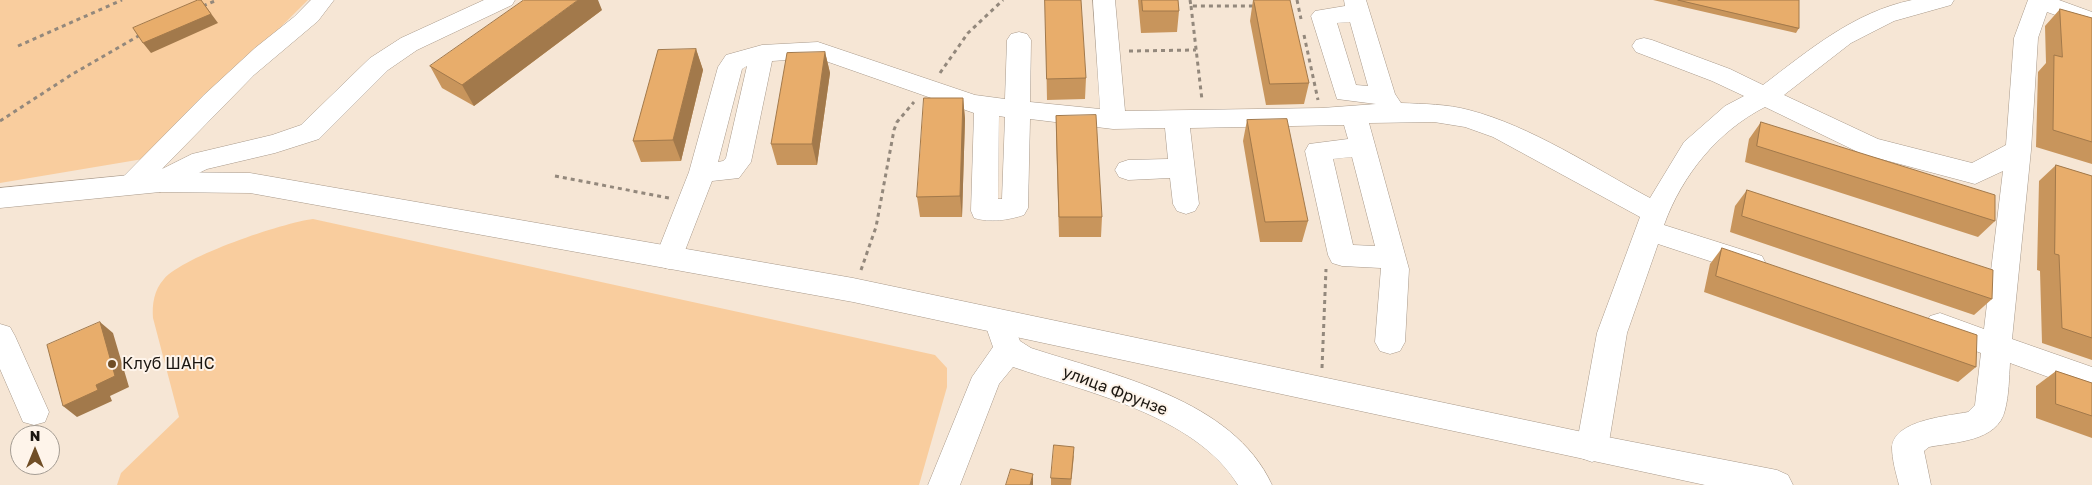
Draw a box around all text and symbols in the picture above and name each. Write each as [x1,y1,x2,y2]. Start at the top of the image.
place label: Клуб ШАНС [122,354,215,374]
marker: Клуб ШАНС [106,358,118,370]
street label: улица Фрунзе [1060,362,1170,420]
north arrow [10,425,60,475]
text: N [30,427,40,444]

